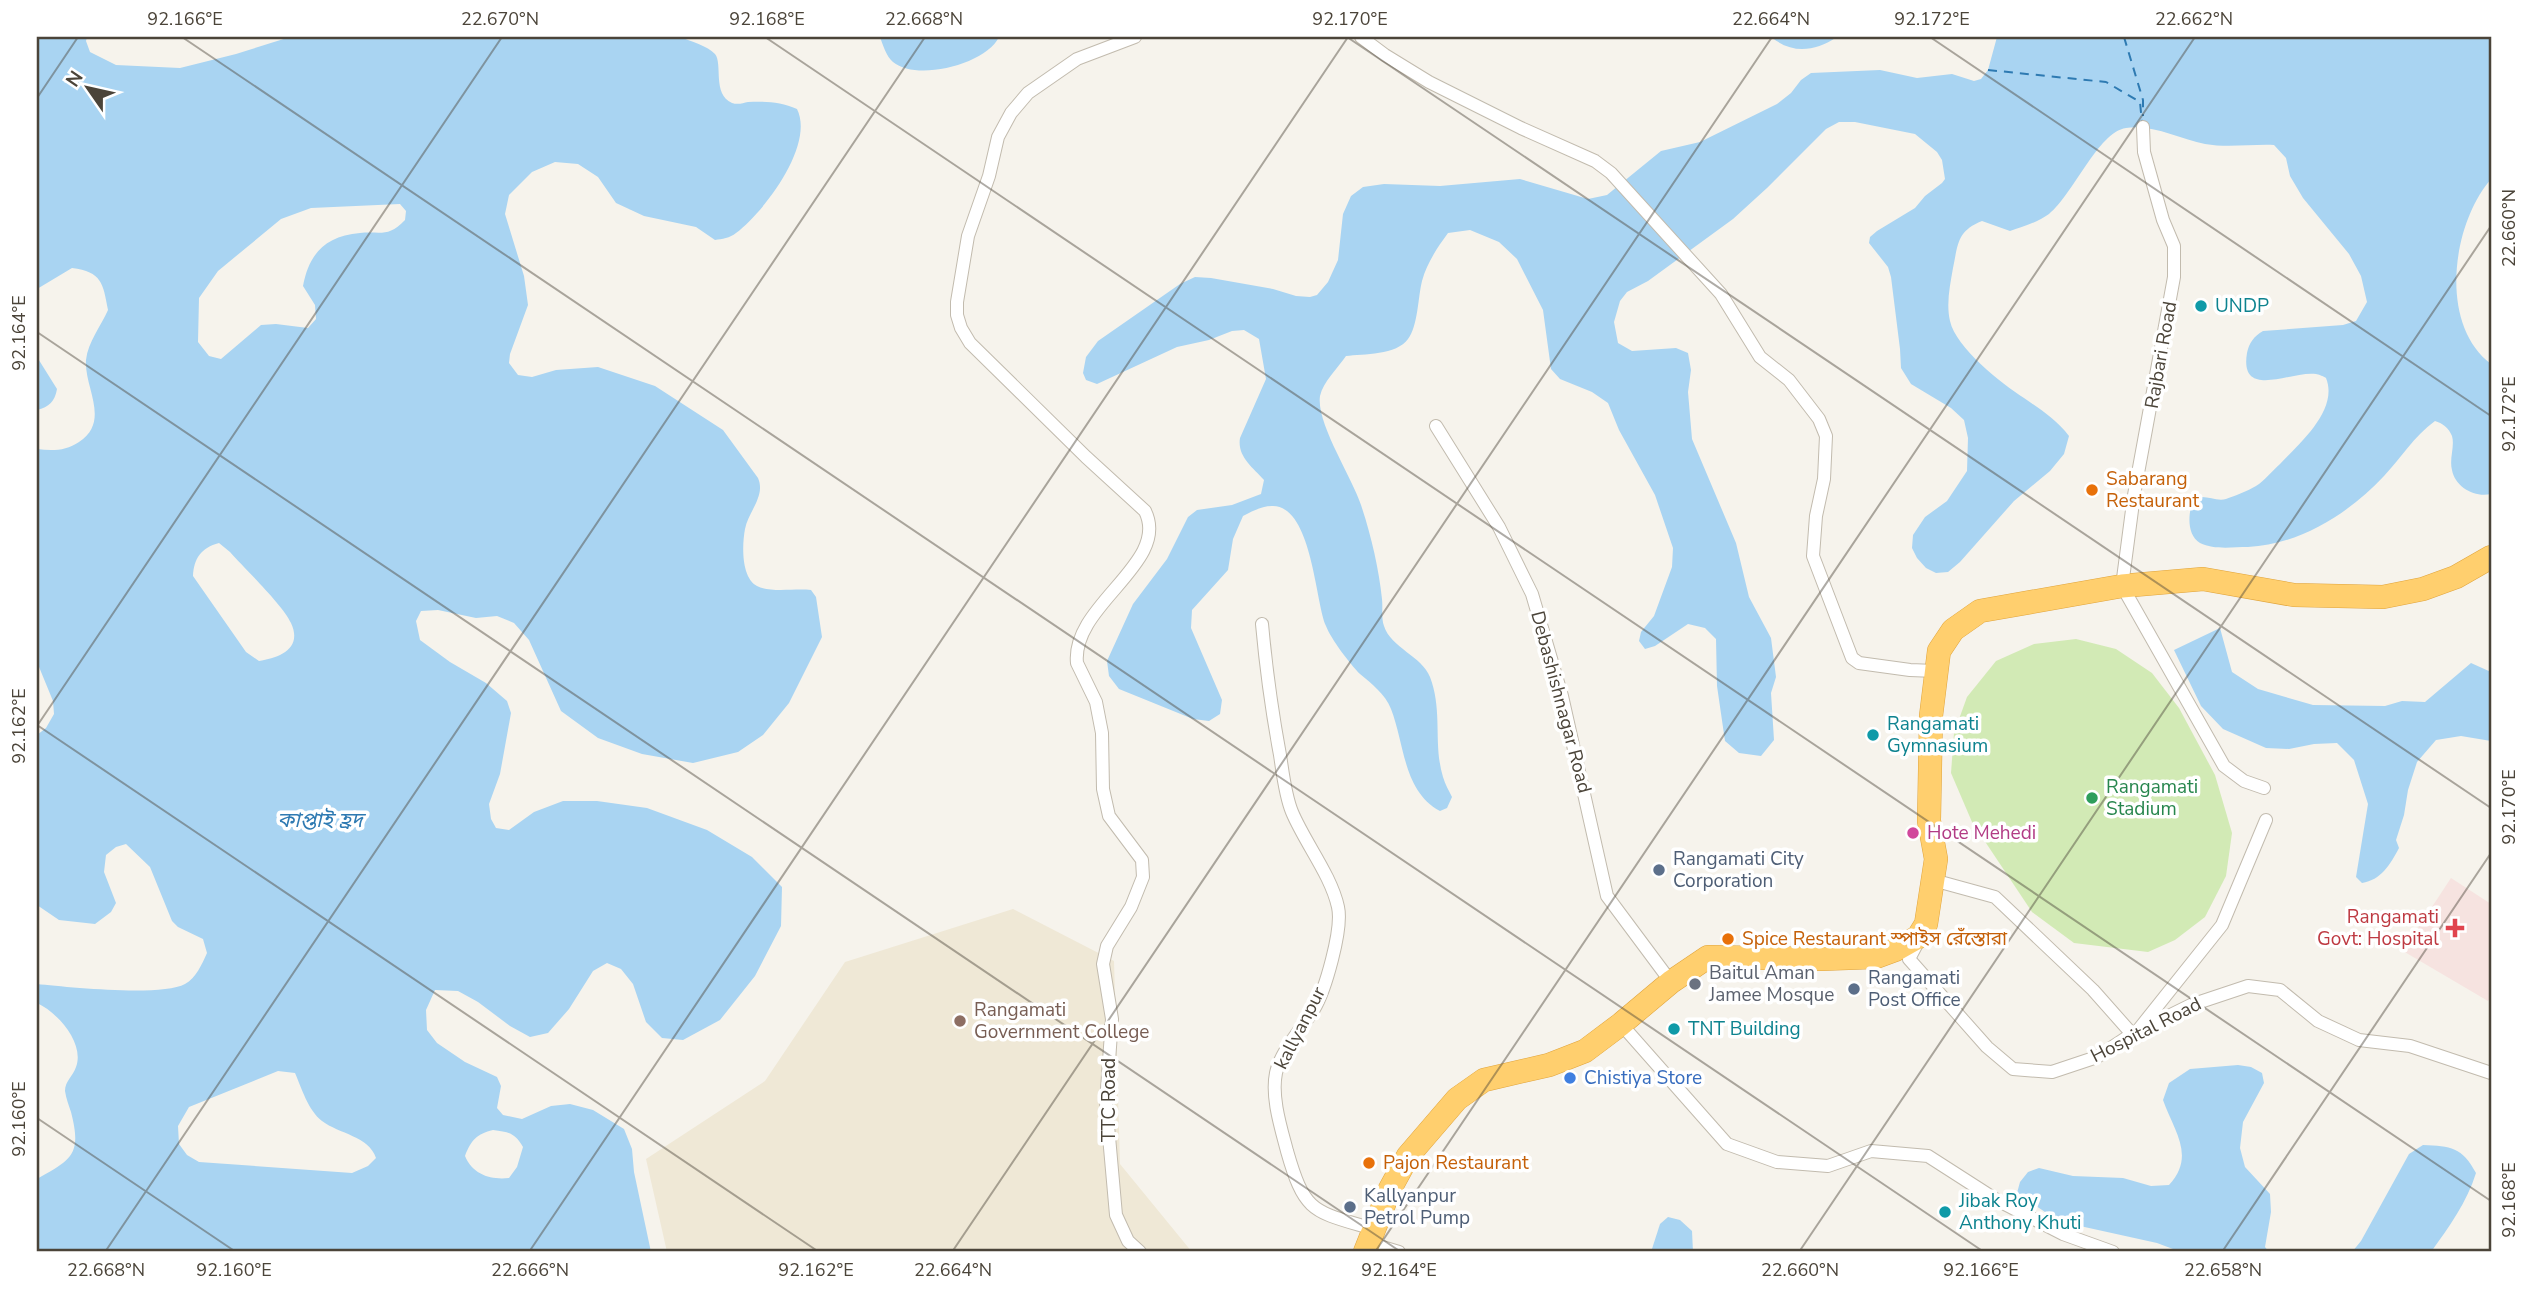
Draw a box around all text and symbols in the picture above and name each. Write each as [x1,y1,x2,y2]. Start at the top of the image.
text: 92.166°E [147,7,223,31]
text: 22.670°N [461,7,539,31]
text: 92.168°E [729,7,805,31]
text: 22.668°N [885,7,963,31]
text: 92.170°E [1312,7,1388,31]
text: 22.664°N [1732,7,1810,31]
text: 92.172°E [1894,7,1970,31]
text: 22.662°N [2155,7,2233,31]
north arrow [52,52,122,122]
text: N [60,66,89,92]
text: 22.660°N [2497,189,2521,267]
place label: UNDP [2215,293,2269,319]
text: 92.164°E [7,295,31,371]
marker: UNDP [2193,298,2209,314]
street label: Rajbari Road [2139,299,2183,411]
text: 92.172°E [2497,376,2521,452]
place label: Sabarang Restaurant [2106,466,2200,514]
marker: Sabarang Restaurant [2084,482,2100,498]
street label: Debashishnagar Road [1524,608,1598,796]
text: 92.162°E [7,688,31,764]
place label: Rangamati Gymnasium [1887,711,1988,759]
marker: Rangamati Gymnasium [1865,727,1881,743]
text: 92.170°E [2497,769,2521,845]
place label: Rangamati Stadium [2106,774,2198,822]
marker: Rangamati Stadium [2084,790,2100,806]
water label: কাপ্তাই হ্রদ [277,806,367,834]
place label: Hote Mehedi [1927,820,2036,846]
marker: Hote Mehedi [1905,825,1921,841]
place label: Rangamati City Corporation [1673,846,1804,894]
marker: Rangamati City Corporation [1651,862,1667,878]
place label: Rangamati Govt: Hospital [2317,904,2439,952]
marker: Rangamati Govt: Hospital [2445,918,2465,938]
place label: Spice Restaurant স্পাইস রেঁস্তোরা [1742,926,2008,952]
marker: Spice Restaurant স্পাইস রেঁস্তোরা [1720,931,1736,947]
place label: Baitul Aman Jamee Mosque [1708,960,1834,1008]
place label: Rangamati Post Office [1868,965,1961,1013]
marker: Baitul Aman Jamee Mosque [1687,976,1703,992]
marker: Rangamati Post Office [1846,981,1862,997]
street label: kallyanpur [1268,982,1332,1074]
street label: Hospital Road [2086,991,2206,1069]
place label: Rangamati Government College [974,997,1149,1045]
marker: Rangamati Government College [952,1013,968,1029]
place label: TNT Building [1688,1016,1801,1042]
marker: TNT Building [1666,1021,1682,1037]
street label: TTC Road [1096,1058,1122,1142]
place label: Chistiya Store [1584,1065,1702,1091]
marker: Chistiya Store [1562,1070,1578,1086]
text: 92.160°E [7,1081,31,1157]
place label: Pajon Restaurant [1383,1150,1529,1176]
marker: Pajon Restaurant [1361,1155,1377,1171]
text: 92.168°E [2497,1162,2521,1238]
place label: Kallyanpur Petrol Pump [1364,1183,1470,1231]
place label: Jibak Roy Anthony Khuti [1958,1188,2081,1236]
marker: Kallyanpur Petrol Pump [1342,1199,1358,1215]
marker: Jibak Roy Anthony Khuti [1937,1204,1953,1220]
text: 22.668°N [67,1258,145,1282]
text: 92.160°E [196,1258,272,1282]
text: 22.666°N [491,1258,569,1282]
text: 92.162°E [778,1258,854,1282]
text: 22.664°N [914,1258,992,1282]
text: 92.164°E [1361,1258,1437,1282]
text: 22.660°N [1761,1258,1839,1282]
text: 92.166°E [1943,1258,2019,1282]
text: 22.658°N [2184,1258,2262,1282]

